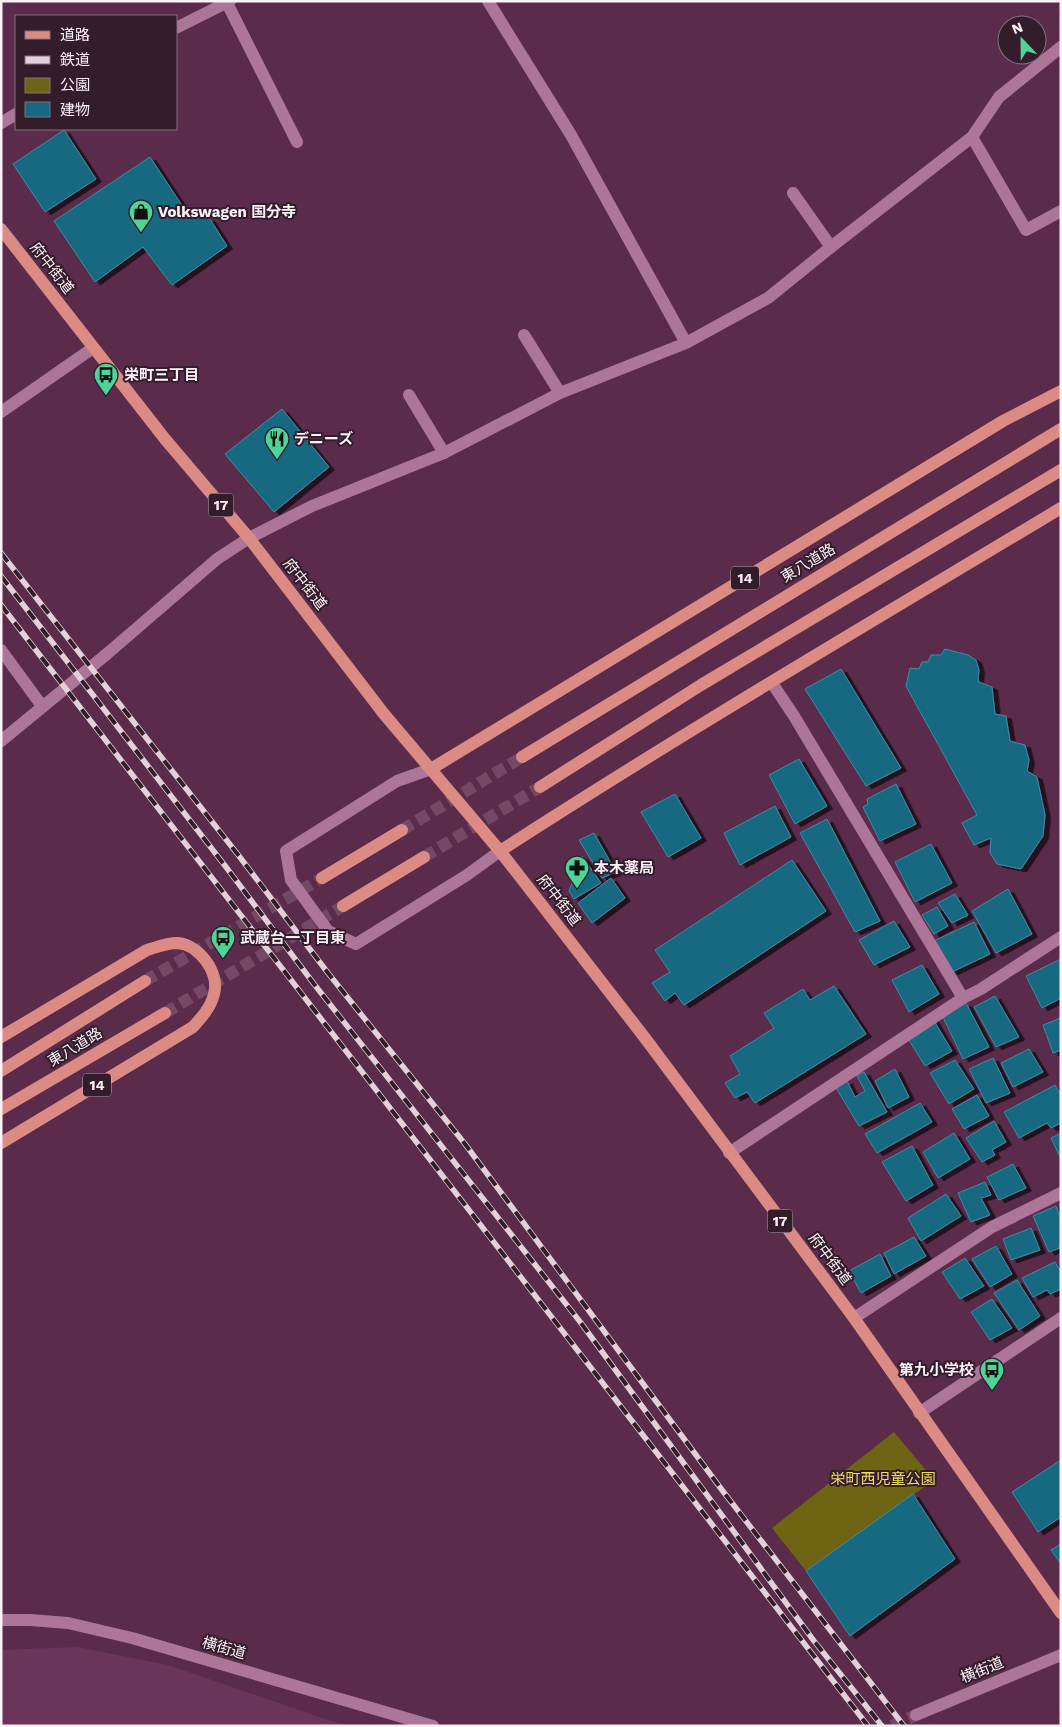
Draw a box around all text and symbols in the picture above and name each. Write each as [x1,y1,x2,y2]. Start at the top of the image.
legend [15,15,178,130]
north arrow [997,15,1047,65]
text: N [1009,19,1025,37]
text: 道路 [60,26,90,44]
text: 鉄道 [60,51,90,69]
text: 公園 [60,76,90,94]
text: 建物 [60,101,90,119]
shop icon: Volkswagen 国分寺 [128,199,154,233]
place label: Volkswagen 国分寺 [158,203,296,221]
street label: 府中街道 [26,239,78,297]
bus stop icon: 栄町三丁目 [93,362,119,396]
place label: 栄町三丁目 [124,366,199,384]
restaurant icon: デニーズ [264,426,290,460]
place label: デニーズ [294,430,353,448]
road number: 17 [208,494,234,516]
street label: 東八道路 [778,540,838,586]
street label: 府中街道 [279,555,331,613]
road number: 14 [731,566,759,590]
pharmacy icon: 本木薬局 [564,855,590,889]
place label: 本木薬局 [594,859,654,877]
street label: 府中街道 [533,871,585,929]
bus stop icon: 武蔵台一丁目東 [210,925,236,959]
place label: 武蔵台一丁目東 [240,929,345,947]
street label: 東八道路 [45,1024,105,1070]
road number: 14 [83,1074,111,1096]
road number: 17 [768,1210,792,1232]
street label: 府中街道 [805,1230,855,1288]
bus stop icon: 第九小学校 [979,1357,1005,1391]
place label: 第九小学校 [899,1361,974,1379]
park label: 栄町西児童公園 [830,1470,936,1488]
street label: 横街道 [200,1633,248,1663]
street label: 横街道 [958,1653,1006,1687]

